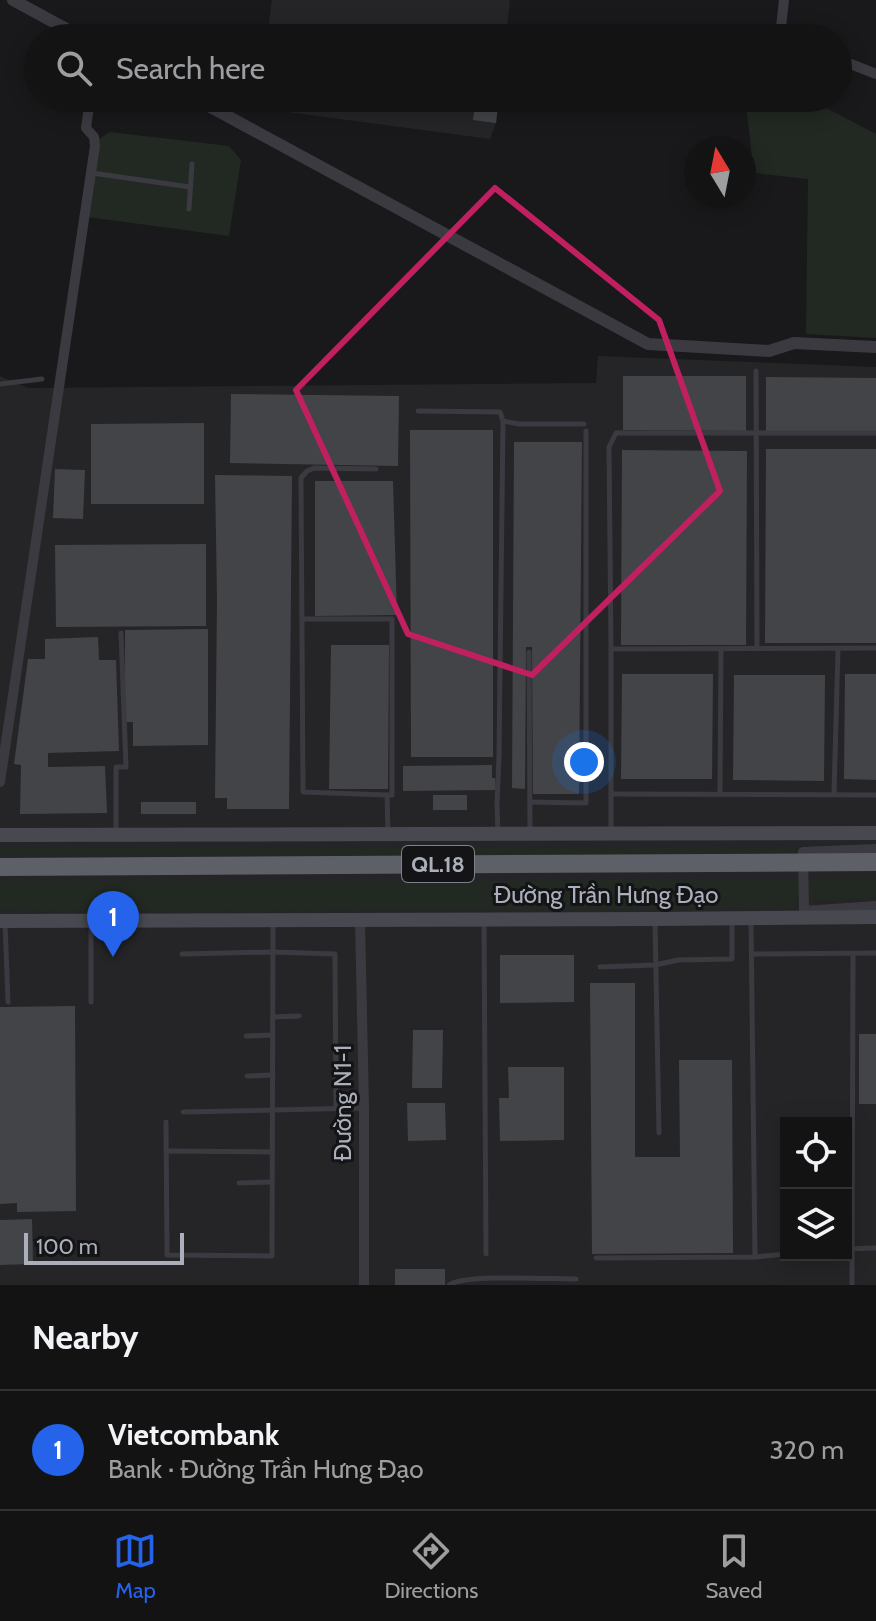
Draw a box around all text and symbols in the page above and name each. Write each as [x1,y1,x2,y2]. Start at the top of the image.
search box [24,24,852,112]
icon: search [52,46,96,90]
text: Search here [116,50,265,87]
north arrow [684,136,756,208]
your location [564,742,604,782]
road number: QL.18 [402,846,474,882]
street label: Đường Trần Hưng Đạo [494,880,718,909]
pin: 1 [87,891,139,957]
street label: Đường N1-1 [328,1045,357,1161]
map controls [780,1117,852,1261]
button: locate [780,1117,852,1189]
button: layers [780,1189,852,1261]
scale bar [24,1229,184,1265]
text: 100 m [36,1233,98,1260]
text: Nearby [32,1316,139,1358]
text: Vietcombank [108,1416,279,1453]
text: 1 [53,1434,63,1466]
text: 320 m [770,1434,844,1466]
text: Bank · Đường Trần Hưng Đạo [108,1453,424,1485]
tab: Map [113,1529,157,1604]
tab: Directions [384,1529,478,1604]
tab: Saved [705,1529,763,1604]

